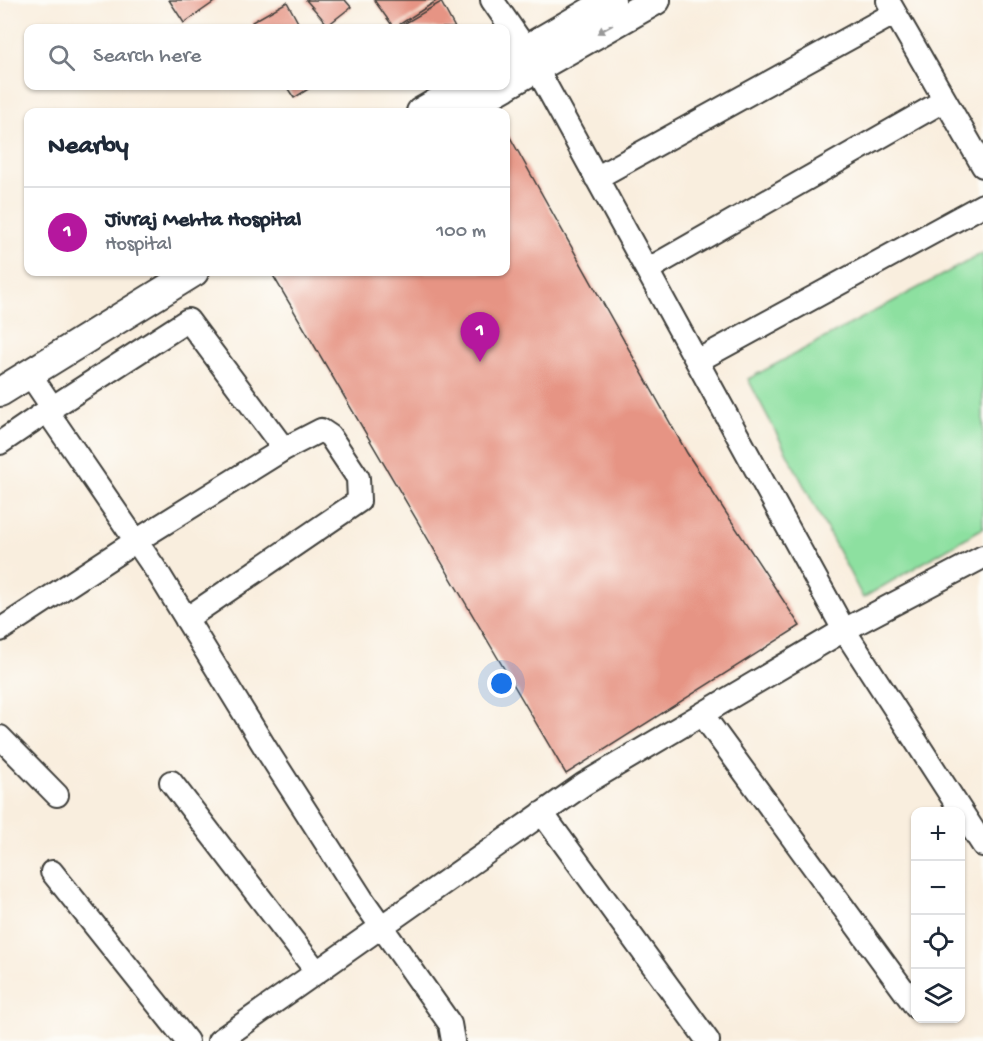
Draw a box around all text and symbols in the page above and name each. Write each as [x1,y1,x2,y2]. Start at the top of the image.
search box [24,24,510,90]
one-way arrow [596,24,613,34]
icon: search [45,41,78,74]
text: Search here [93,44,201,70]
text: Nearby [48,132,129,163]
text: Jivraj Mehta Hospital [105,208,301,234]
text: 1 [63,221,72,244]
text: 100 m [436,221,486,244]
text: Hospital [105,234,172,257]
pin: 1 [460,312,500,362]
your location [487,669,516,698]
map controls [911,807,965,1023]
button: + [911,807,965,861]
button: − [911,861,965,915]
button: locate [911,915,965,969]
button: layers [911,969,965,1023]

